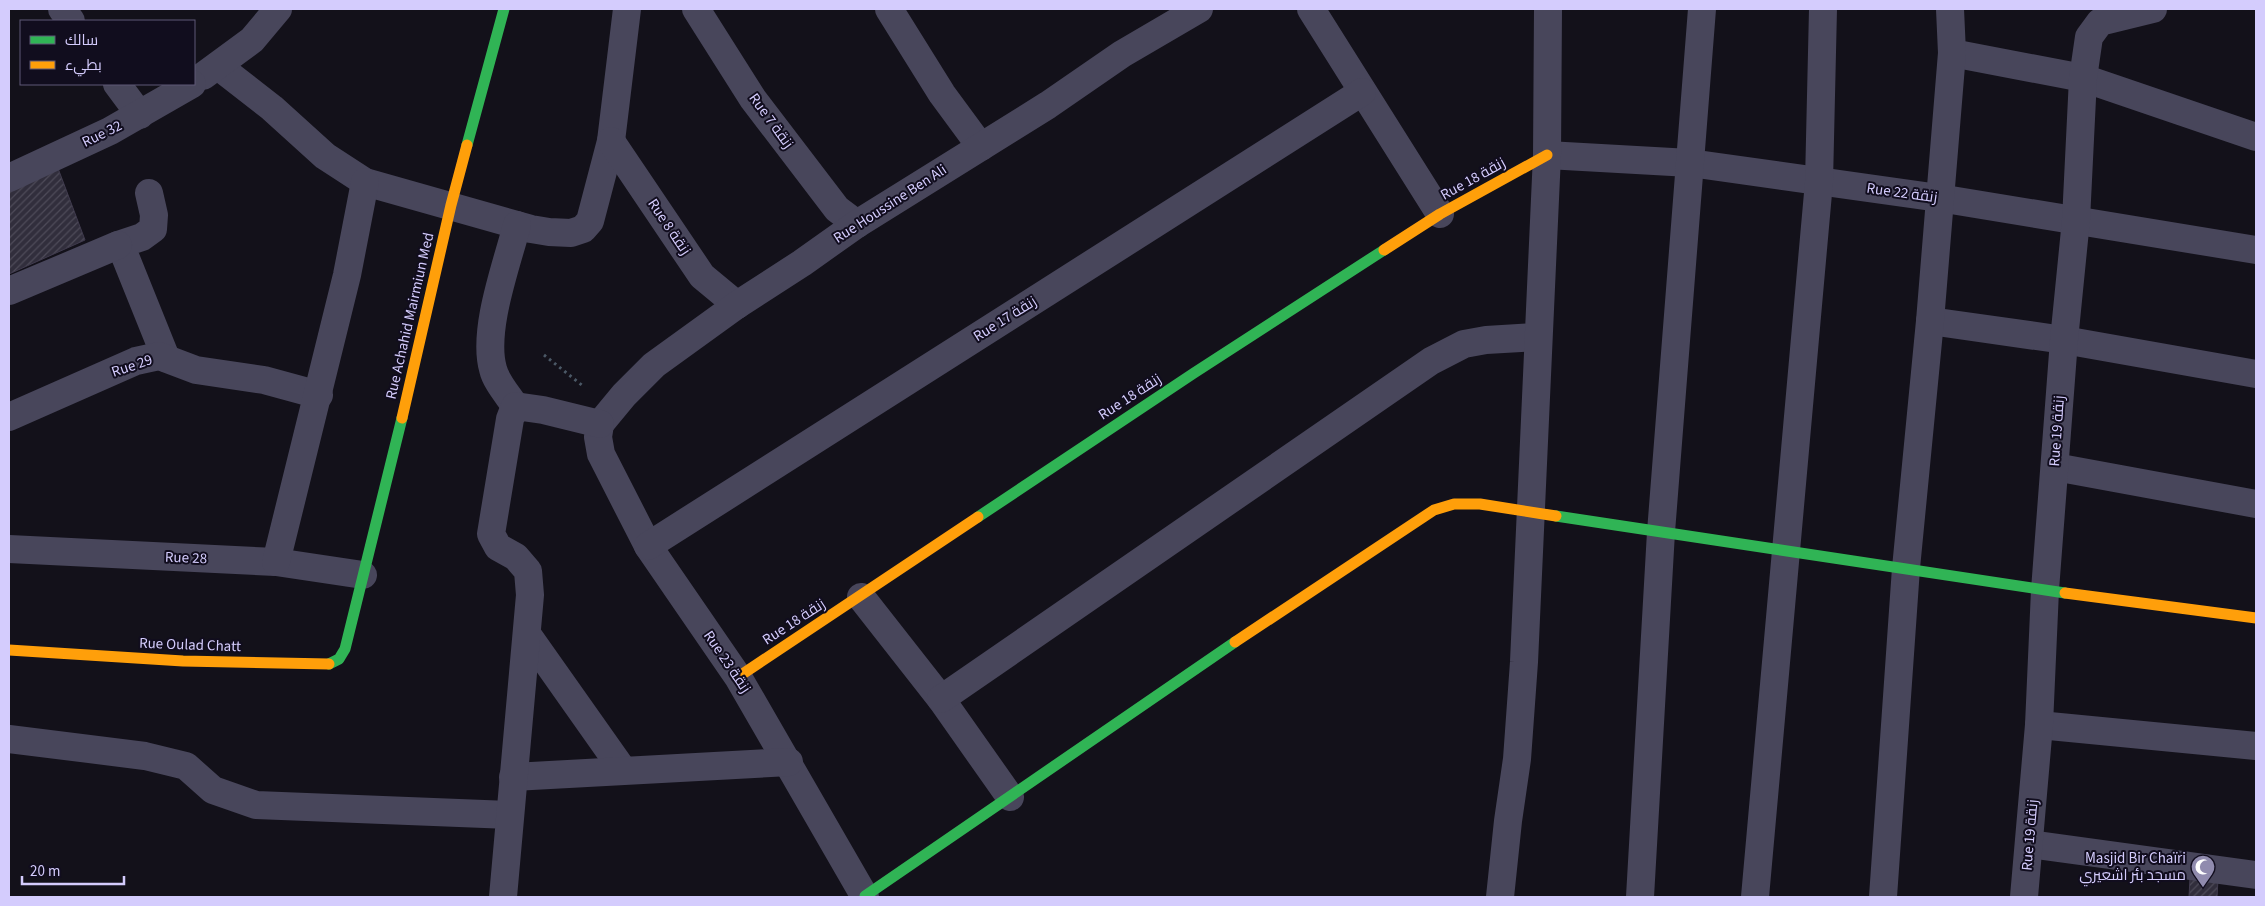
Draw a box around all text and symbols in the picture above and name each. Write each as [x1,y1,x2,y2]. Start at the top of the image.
legend [20,20,195,85]
text: سالك [65,30,98,51]
text: بطيء [65,55,102,77]
street label: Rue 7 زنقة [744,89,798,153]
street label: Rue 32 [79,115,125,153]
street label: Rue 18 زنقة [1437,153,1509,205]
street label: Rue Houssine Ben Ali [829,159,951,249]
street label: Rue 22 زنقة [1865,178,1939,208]
street label: Rue 8 زنقة [642,195,696,259]
street label: Rue Achahid Mairmiun Med [381,231,439,401]
street label: Rue 17 زنقة [969,291,1041,347]
street label: Rue 29 [109,349,155,383]
street label: Rue 18 زنقة [1094,369,1166,425]
street label: Rue 19 زنقة [2044,395,2070,467]
street label: Rue 28 [165,547,207,569]
street label: Rue 18 زنقة [758,594,830,650]
street label: Rue 23 زنقة [698,627,756,697]
street label: Rue Oulad Chatt [139,633,241,657]
street label: Rue 19 زنقة [2016,799,2044,871]
place label: Masjid Bir Chaïri مسجد بئر اشعيري [2079,848,2186,887]
scale bar [22,854,125,886]
mosque icon: Masjid Bir Chaïri مسجد بئر اشعيري [2190,854,2216,888]
text: 20 m [30,861,60,882]

